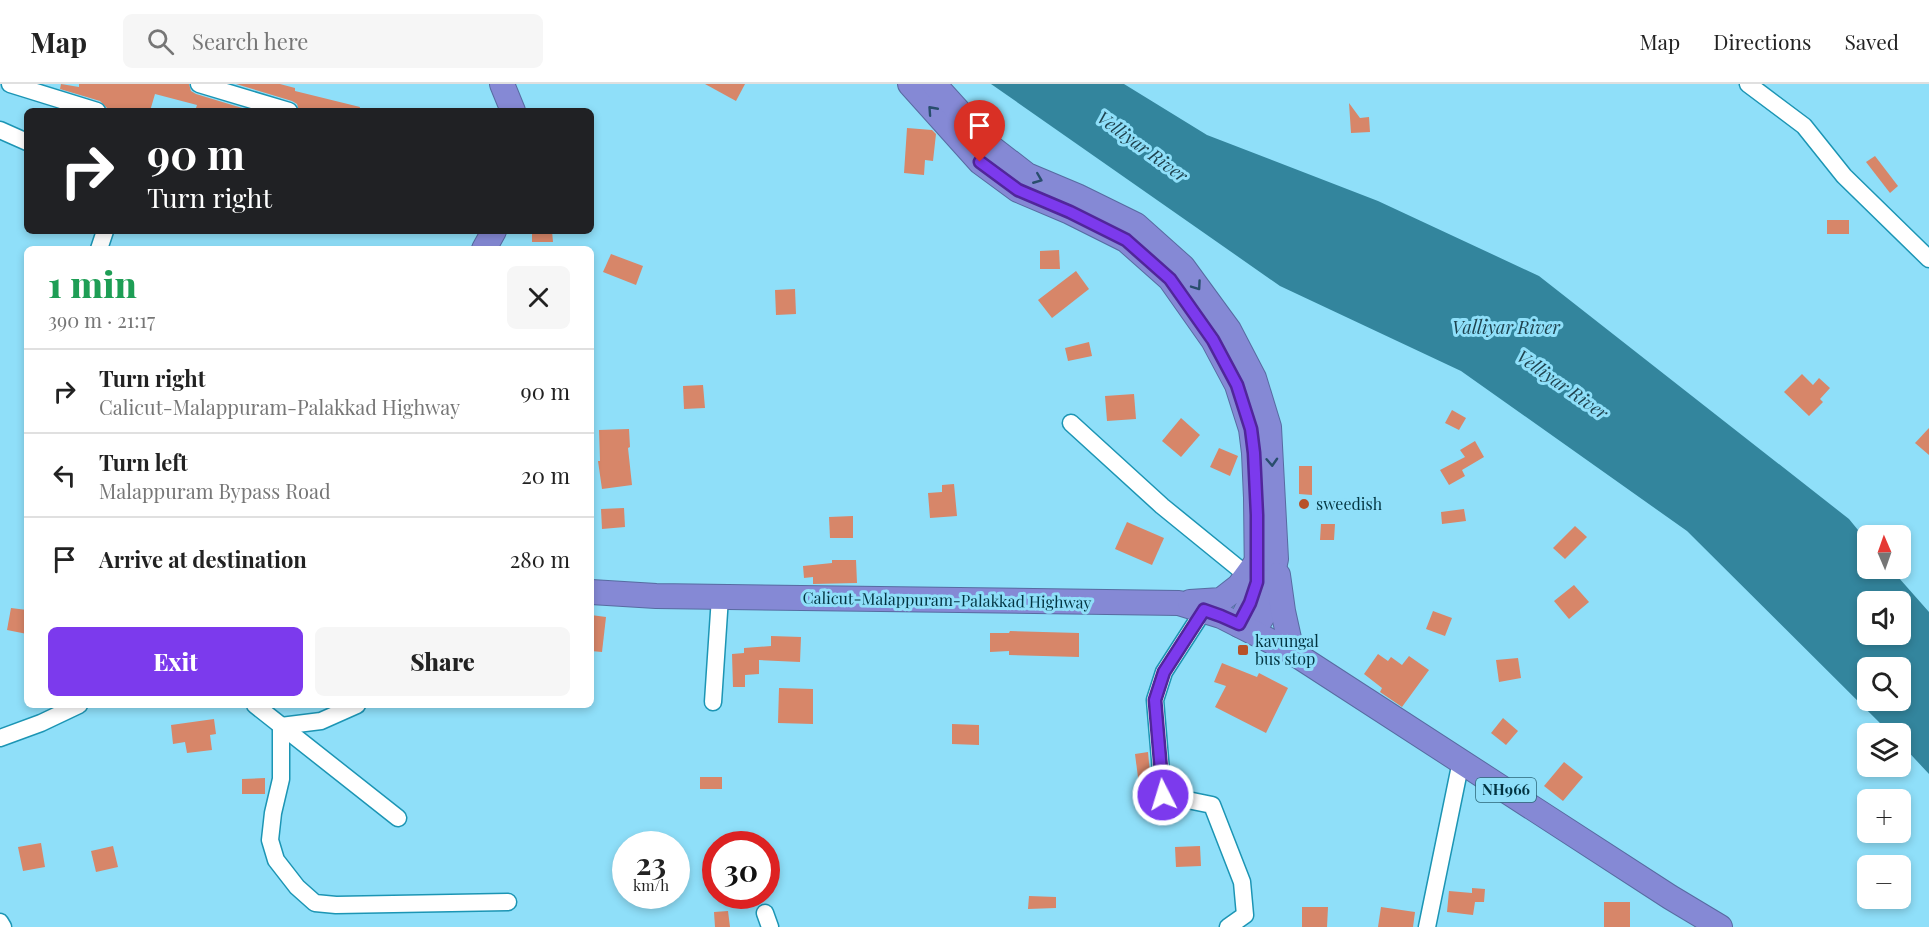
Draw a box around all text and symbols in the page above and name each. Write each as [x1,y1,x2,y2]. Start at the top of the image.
search box [123,14,543,68]
text: Map [30,23,87,60]
icon: search [144,25,177,58]
text: Search here [192,26,308,56]
text: Map [1639,27,1680,55]
text: Directions [1713,27,1811,55]
text: Saved [1844,27,1899,55]
pin [954,100,1005,162]
water label: Velliyar River [1093,105,1194,188]
one-way arrow [928,106,939,116]
icon: arrive [963,109,996,142]
text: 90 m [147,125,245,181]
icon: right [48,132,126,210]
one-way arrow [1032,172,1043,184]
text: Turn right [147,179,272,215]
text: 1 min [48,259,137,307]
button: close [507,266,570,329]
one-way arrow [1190,279,1201,290]
text: 390 m · 21:17 [48,306,155,333]
water label: Valliyar River [1452,315,1561,339]
water label: Velliyar River [1512,344,1614,425]
text: Turn right [99,363,205,393]
icon: right [48,375,81,408]
text: 90 m [521,376,570,406]
text: Calicut-Malappuram-Palakkad Highway [99,393,460,420]
text: Turn left [99,447,188,477]
one-way arrow [1265,458,1278,467]
icon: left [48,459,81,492]
text: 20 m [521,460,570,490]
text: Malappuram Bypass Road [99,477,331,504]
place label: sweedish [1316,493,1383,514]
marker: sweedish [1297,497,1311,511]
north arrow [1857,525,1911,579]
map controls [1857,525,1911,909]
icon: arrive [48,543,81,576]
text: Arrive at destination [99,544,307,574]
text: 280 m [510,544,570,574]
street label: Calicut-Malappuram-Palakkad Highway [802,586,1092,613]
button: sound [1857,591,1911,645]
button: Exit [48,627,303,696]
button: Share [315,627,570,696]
place label: kavungal bus stop [1255,630,1319,669]
marker: kavungal bus stop [1236,643,1250,657]
button: search [1857,657,1911,711]
button: layers [1857,723,1911,777]
position arrow [1131,763,1195,827]
road number: NH966 [1476,778,1536,802]
button: + [1857,789,1911,843]
speed limit sign: 30 [702,831,780,909]
text: 23 [636,843,666,883]
button: − [1857,855,1911,909]
text: km/h [633,875,669,895]

